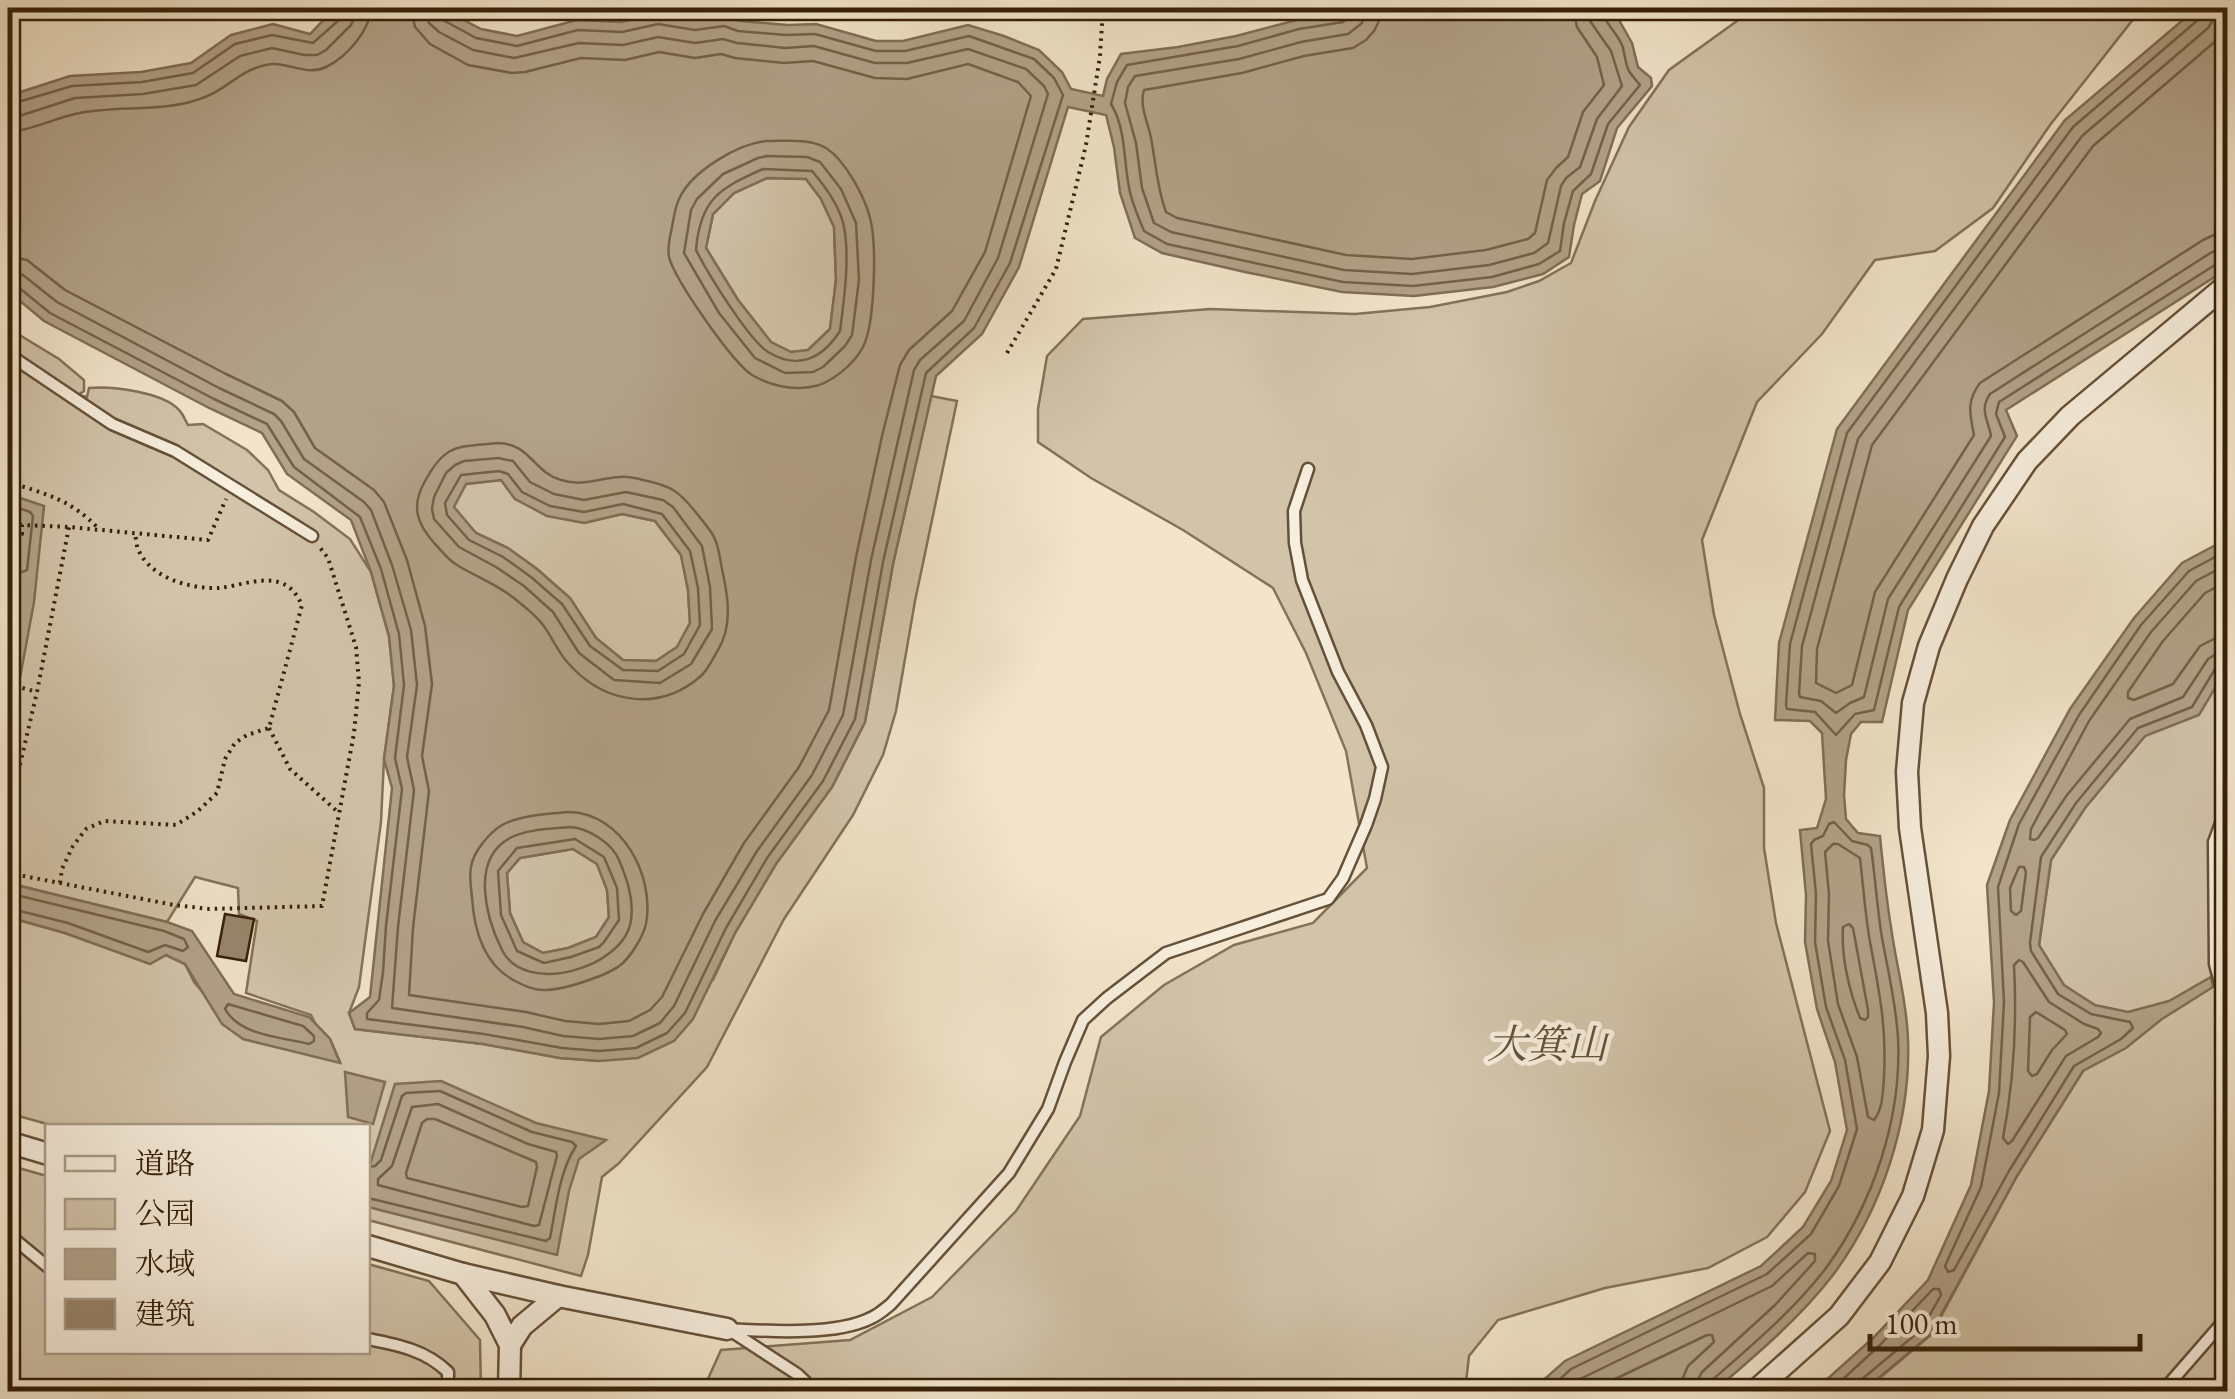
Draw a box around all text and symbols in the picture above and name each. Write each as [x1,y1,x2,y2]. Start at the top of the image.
park label: 大箕山 [1487,1018,1610,1070]
legend [45,1124,370,1354]
text: 道路 [135,1144,195,1183]
text: 公园 [135,1194,195,1233]
text: 水域 [135,1244,195,1283]
scale bar [1870,1289,2140,1351]
text: 建筑 [135,1294,195,1333]
text: 100 m [1885,1304,1958,1343]

